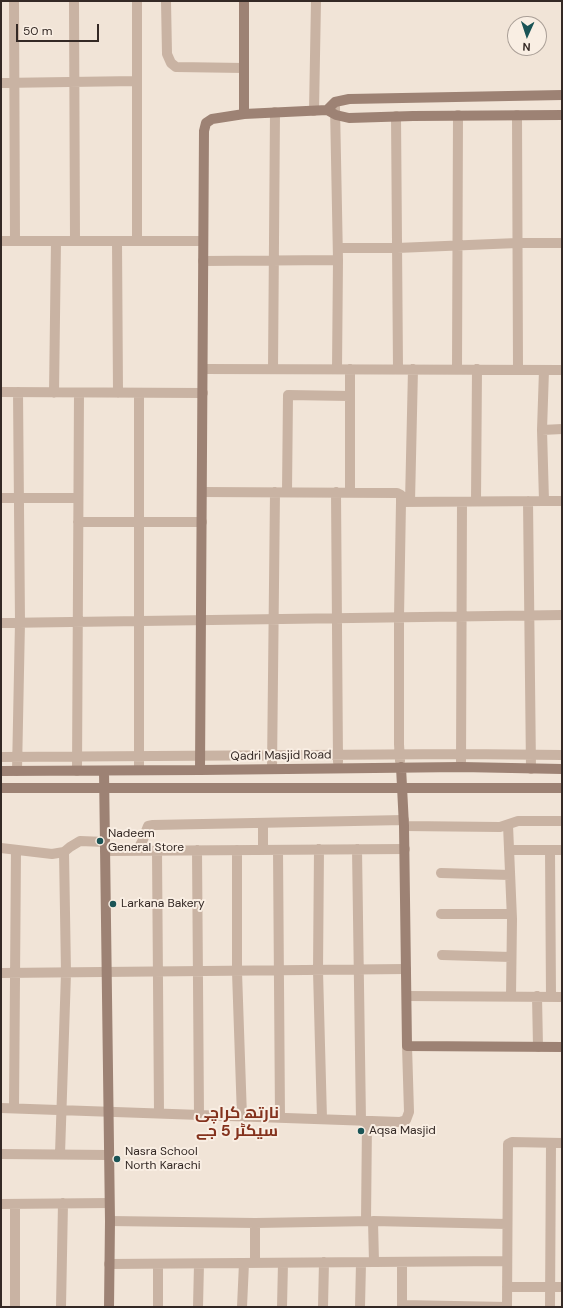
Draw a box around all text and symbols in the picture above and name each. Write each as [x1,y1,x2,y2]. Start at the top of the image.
scale bar [18,16,101,42]
north arrow [507,16,547,56]
text: 50 m [23,23,52,39]
text: N [522,40,531,54]
street label: Qadri Masjid Road [230,748,332,764]
place label: Nadeem General Store [108,827,184,855]
marker: Nadeem General Store [95,836,105,846]
place label: Larkana Bakery [121,897,205,911]
marker: Larkana Bakery [108,899,118,909]
district label: نارتھ کراچی سیکٹر 5 جے [195,1104,279,1142]
place label: Aqsa Masjid [369,1124,436,1138]
marker: Aqsa Masjid [356,1126,366,1136]
place label: Nasra School North Karachi [125,1145,201,1173]
marker: Nasra School North Karachi [112,1154,122,1164]

